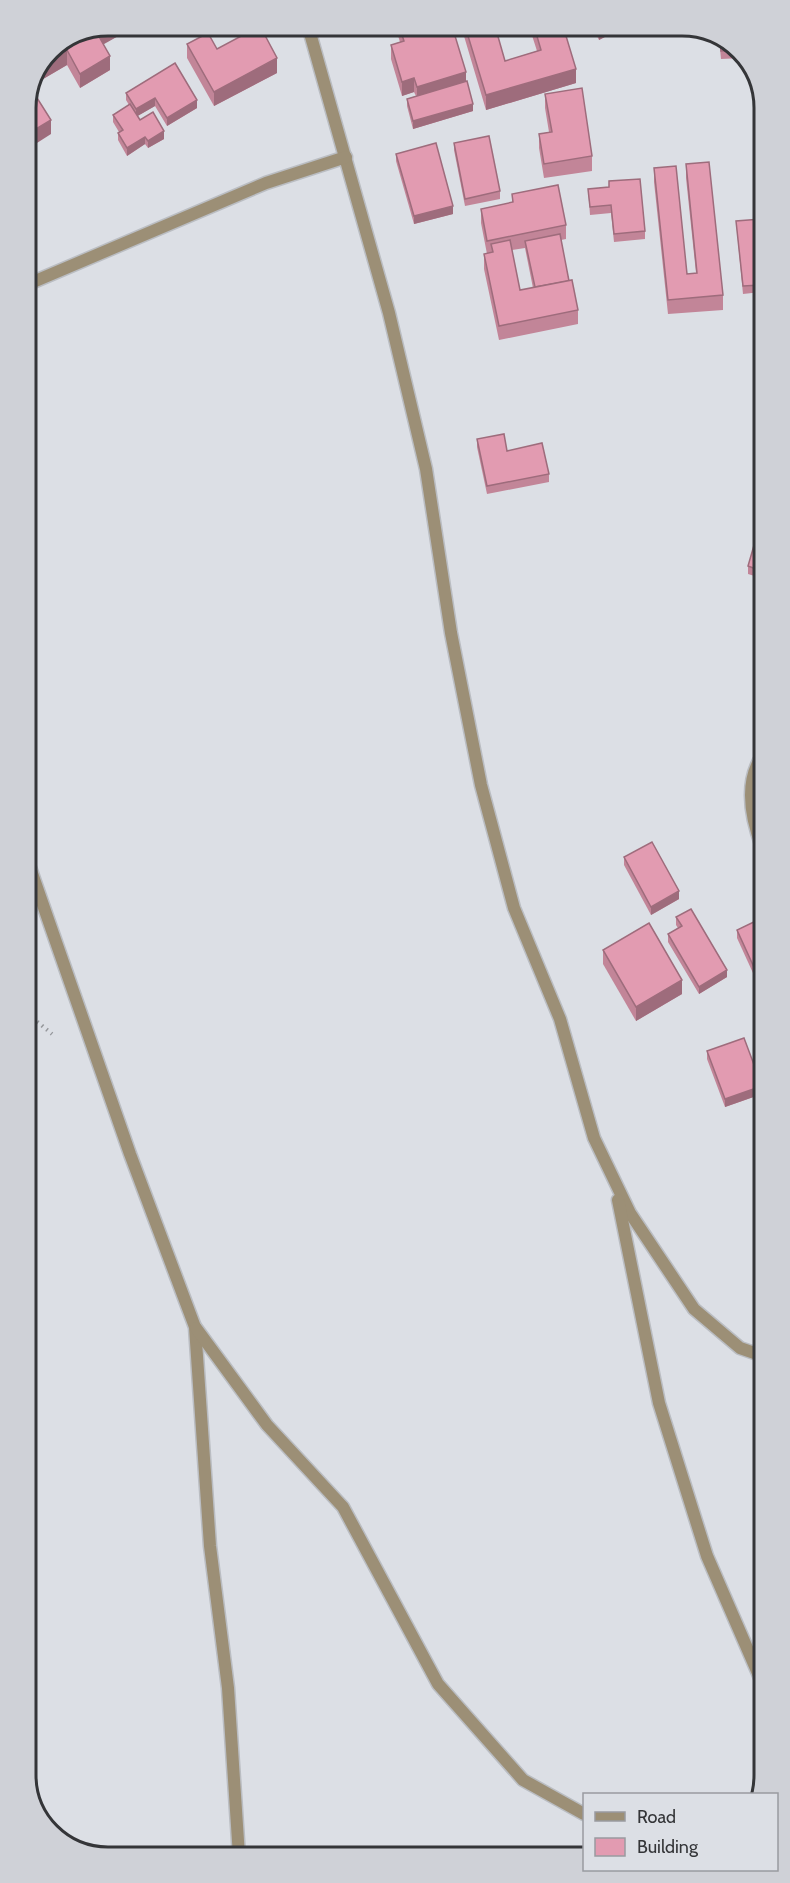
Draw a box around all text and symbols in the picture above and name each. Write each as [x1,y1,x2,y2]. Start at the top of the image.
legend [583,1793,778,1871]
text: Road [637,1806,676,1828]
text: Building [637,1836,699,1858]

